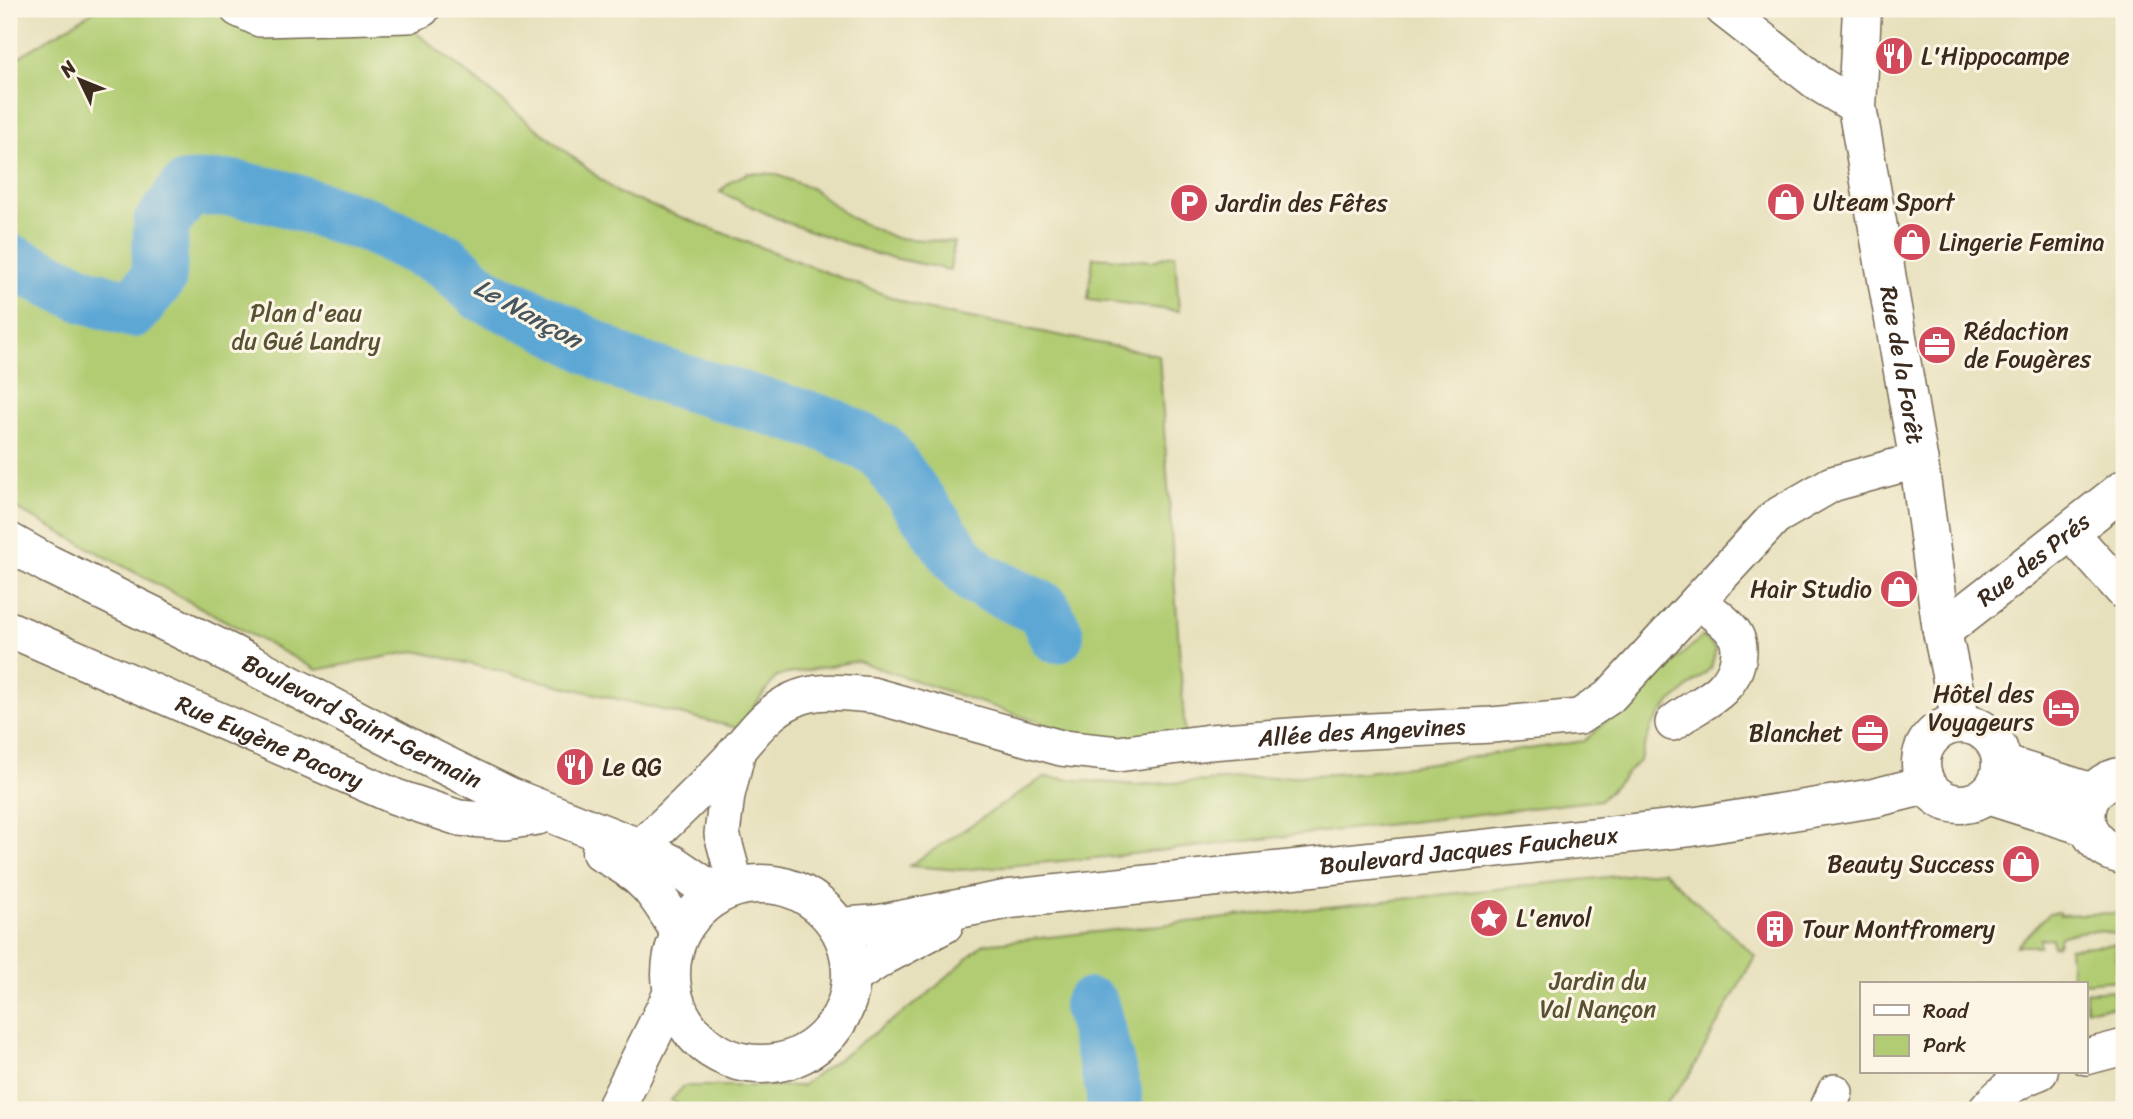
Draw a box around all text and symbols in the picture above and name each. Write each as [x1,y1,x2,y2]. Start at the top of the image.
restaurant icon: L'Hippocampe [1873,35,1915,77]
place label: L'Hippocampe [1921,35,2070,77]
north arrow [46,46,116,116]
text: N [51,52,85,86]
shop icon: Ulteam Sport [1765,181,1807,223]
place label: Ulteam Sport [1813,181,1956,223]
parking icon: Jardin des Fêtes [1168,182,1210,224]
place label: Jardin des Fêtes [1215,182,1389,224]
shop icon: Lingerie Femina [1891,221,1933,263]
place label: Lingerie Femina [1939,221,2105,263]
water label: Le Nançon [466,264,593,363]
street label: Rue de la Forêt [1868,283,1936,447]
park label: Plan d'eau du Gué Landry [231,292,381,362]
place label: Rédaction de Fougères [1964,310,2092,380]
office icon: Rédaction de Fougères [1916,324,1958,366]
street label: Rue des Prés [1967,501,2100,618]
place label: Hair Studio [1750,568,1872,610]
shop icon: Hair Studio [1878,568,1920,610]
street label: Boulevard Saint-Germain [234,642,489,801]
place label: Hôtel des Voyageurs [1928,673,2035,743]
street label: Rue Eugène Pacory [169,683,371,802]
hotel icon: Hôtel des Voyageurs [2040,687,2082,729]
street label: Allée des Angevines [1255,705,1467,759]
place label: Blanchet [1749,712,1843,754]
office icon: Blanchet [1849,712,1891,754]
restaurant icon: Le QG [554,746,596,788]
place label: Le QG [602,746,662,788]
street label: Boulevard Jacques Faucheux [1317,814,1621,887]
place label: Beauty Success [1827,843,1994,885]
shop icon: Beauty Success [2000,843,2042,885]
place icon: L'envol [1468,897,1510,939]
place label: L'envol [1516,897,1593,939]
building icon: Tour Montfromery [1754,908,1796,950]
place label: Tour Montfromery [1802,908,1996,950]
park label: Jardin du Val Nançon [1540,960,1656,1030]
legend [1860,982,2088,1074]
text: Road [1923,992,1970,1030]
text: Park [1923,1026,1966,1064]

